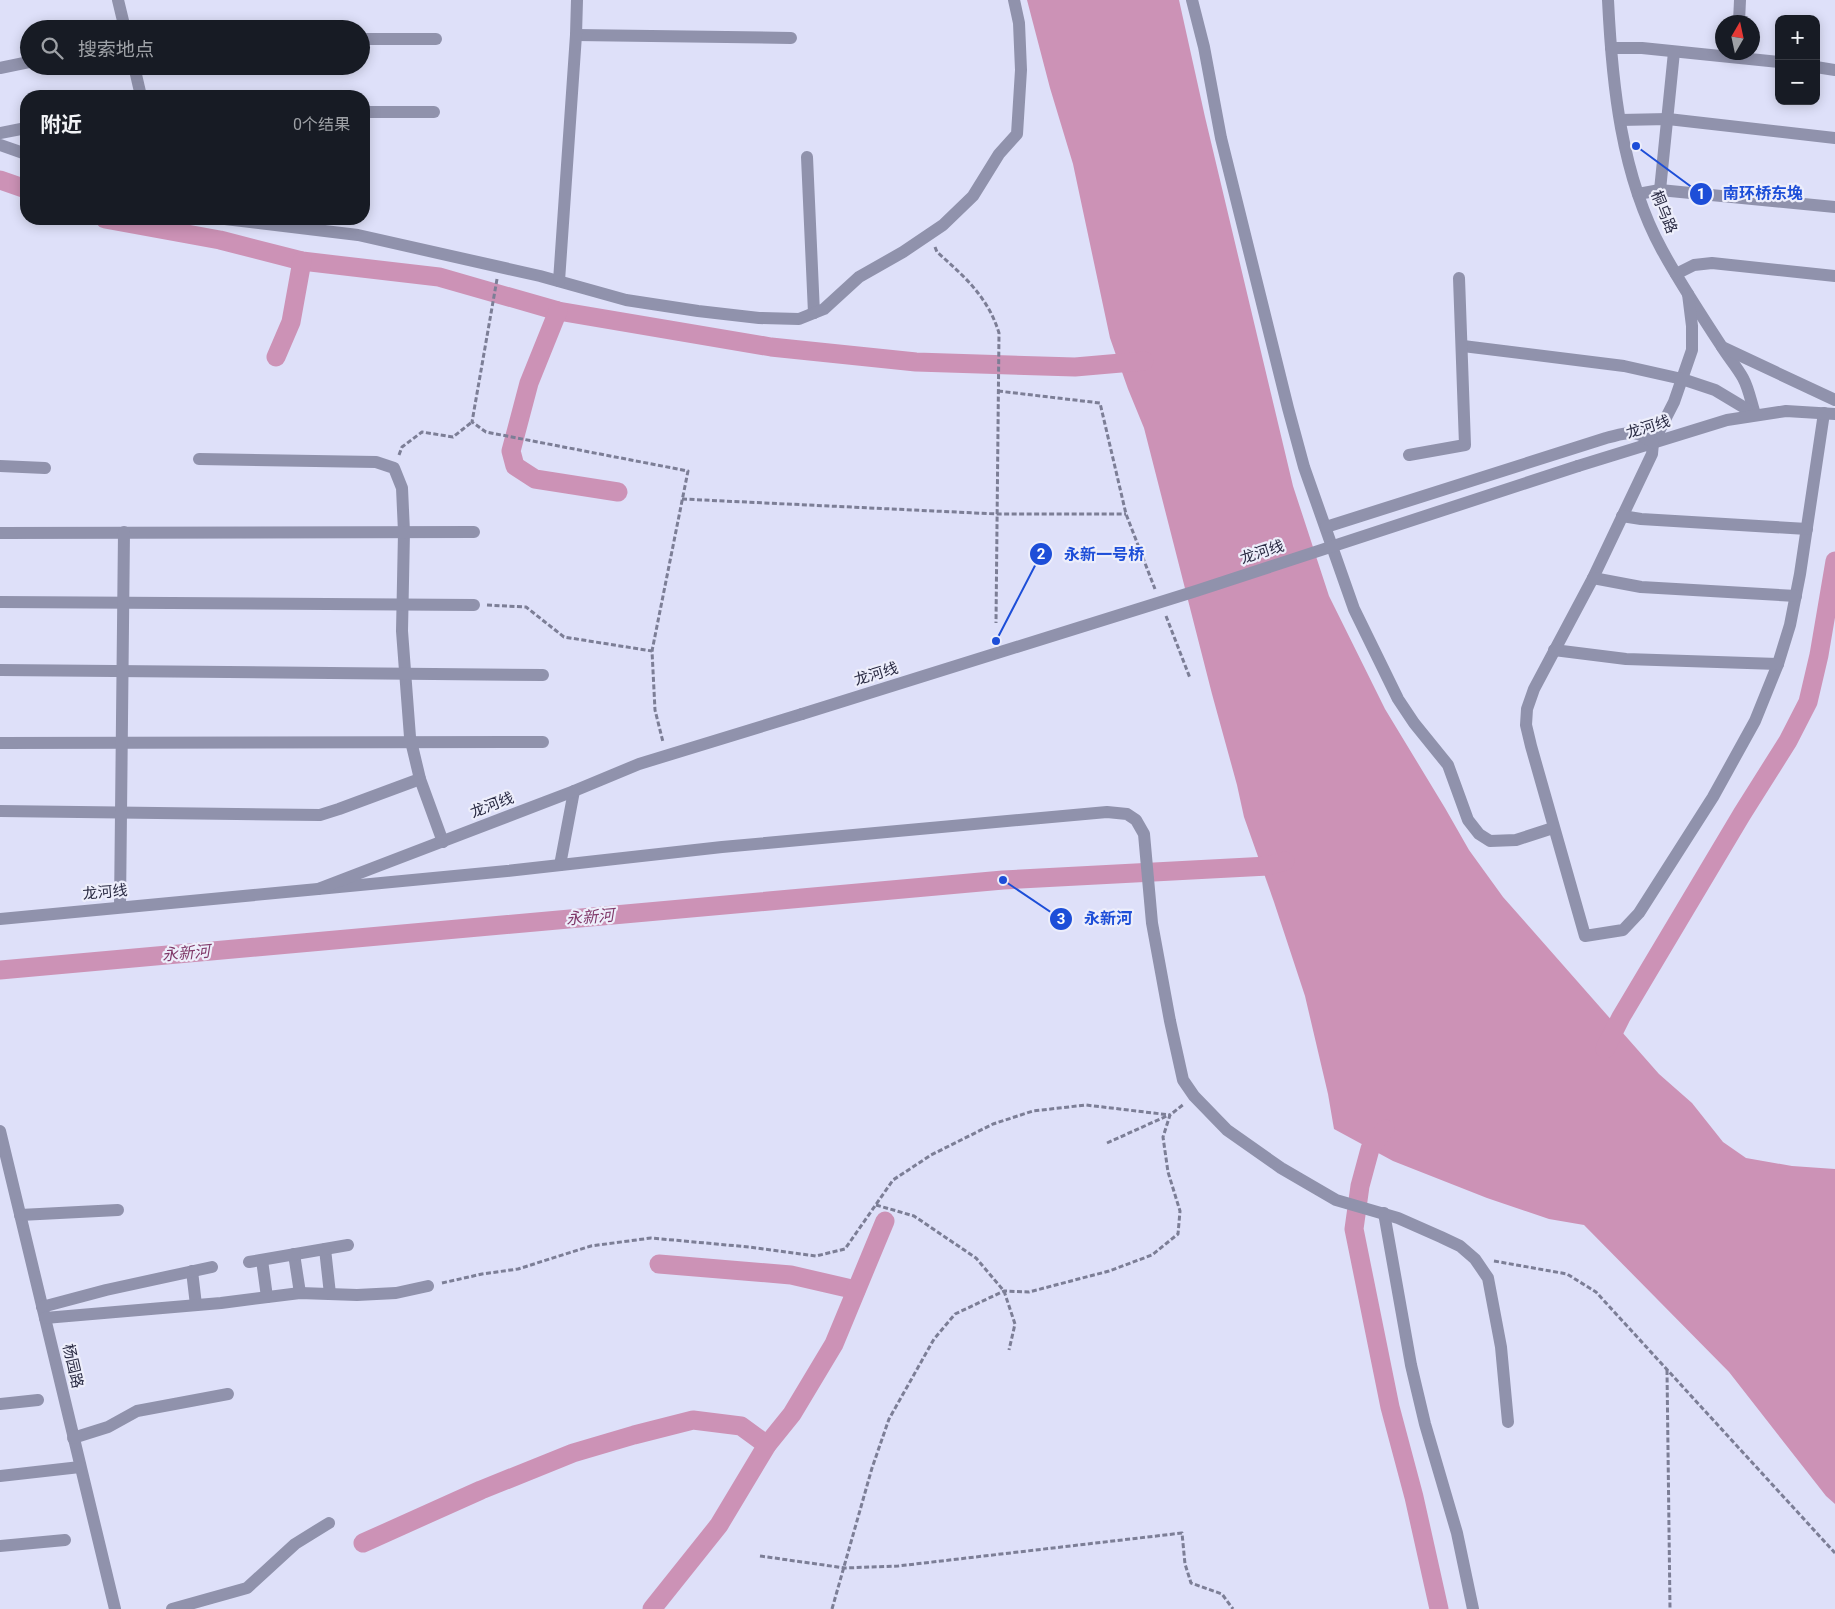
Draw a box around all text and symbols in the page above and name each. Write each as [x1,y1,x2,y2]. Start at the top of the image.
north arrow [1715,15,1760,60]
map controls [1775,15,1820,105]
button: + [1775,15,1820,60]
search box [20,20,370,75]
icon: search [38,34,66,62]
text: 搜索地点 [78,38,154,61]
button: − [1775,60,1820,105]
text: 附近 [40,113,82,137]
text: 0个结果 [293,115,350,134]
callout: 南环桥东堍 [1688,178,1813,209]
text: 南环桥东堍 [1723,184,1803,203]
text: 1 [1697,185,1705,203]
street label: 桐乌路 [1647,188,1681,236]
street label: 龙河线 [1624,412,1672,442]
street label: 龙河线 [1238,536,1286,568]
callout: 永新一号桥 [1029,539,1154,570]
text: 2 [1037,545,1046,563]
text: 永新一号桥 [1064,545,1145,564]
street label: 龙河线 [852,659,900,689]
street label: 龙河线 [468,789,516,821]
street label: 龙河线 [82,881,128,903]
callout: 永新河 [1049,903,1142,934]
water label: 永新河 [565,905,618,929]
text: 永新河 [1084,909,1132,928]
text: 3 [1057,910,1065,928]
water label: 永新河 [161,941,214,965]
street label: 杨园路 [59,1342,87,1390]

